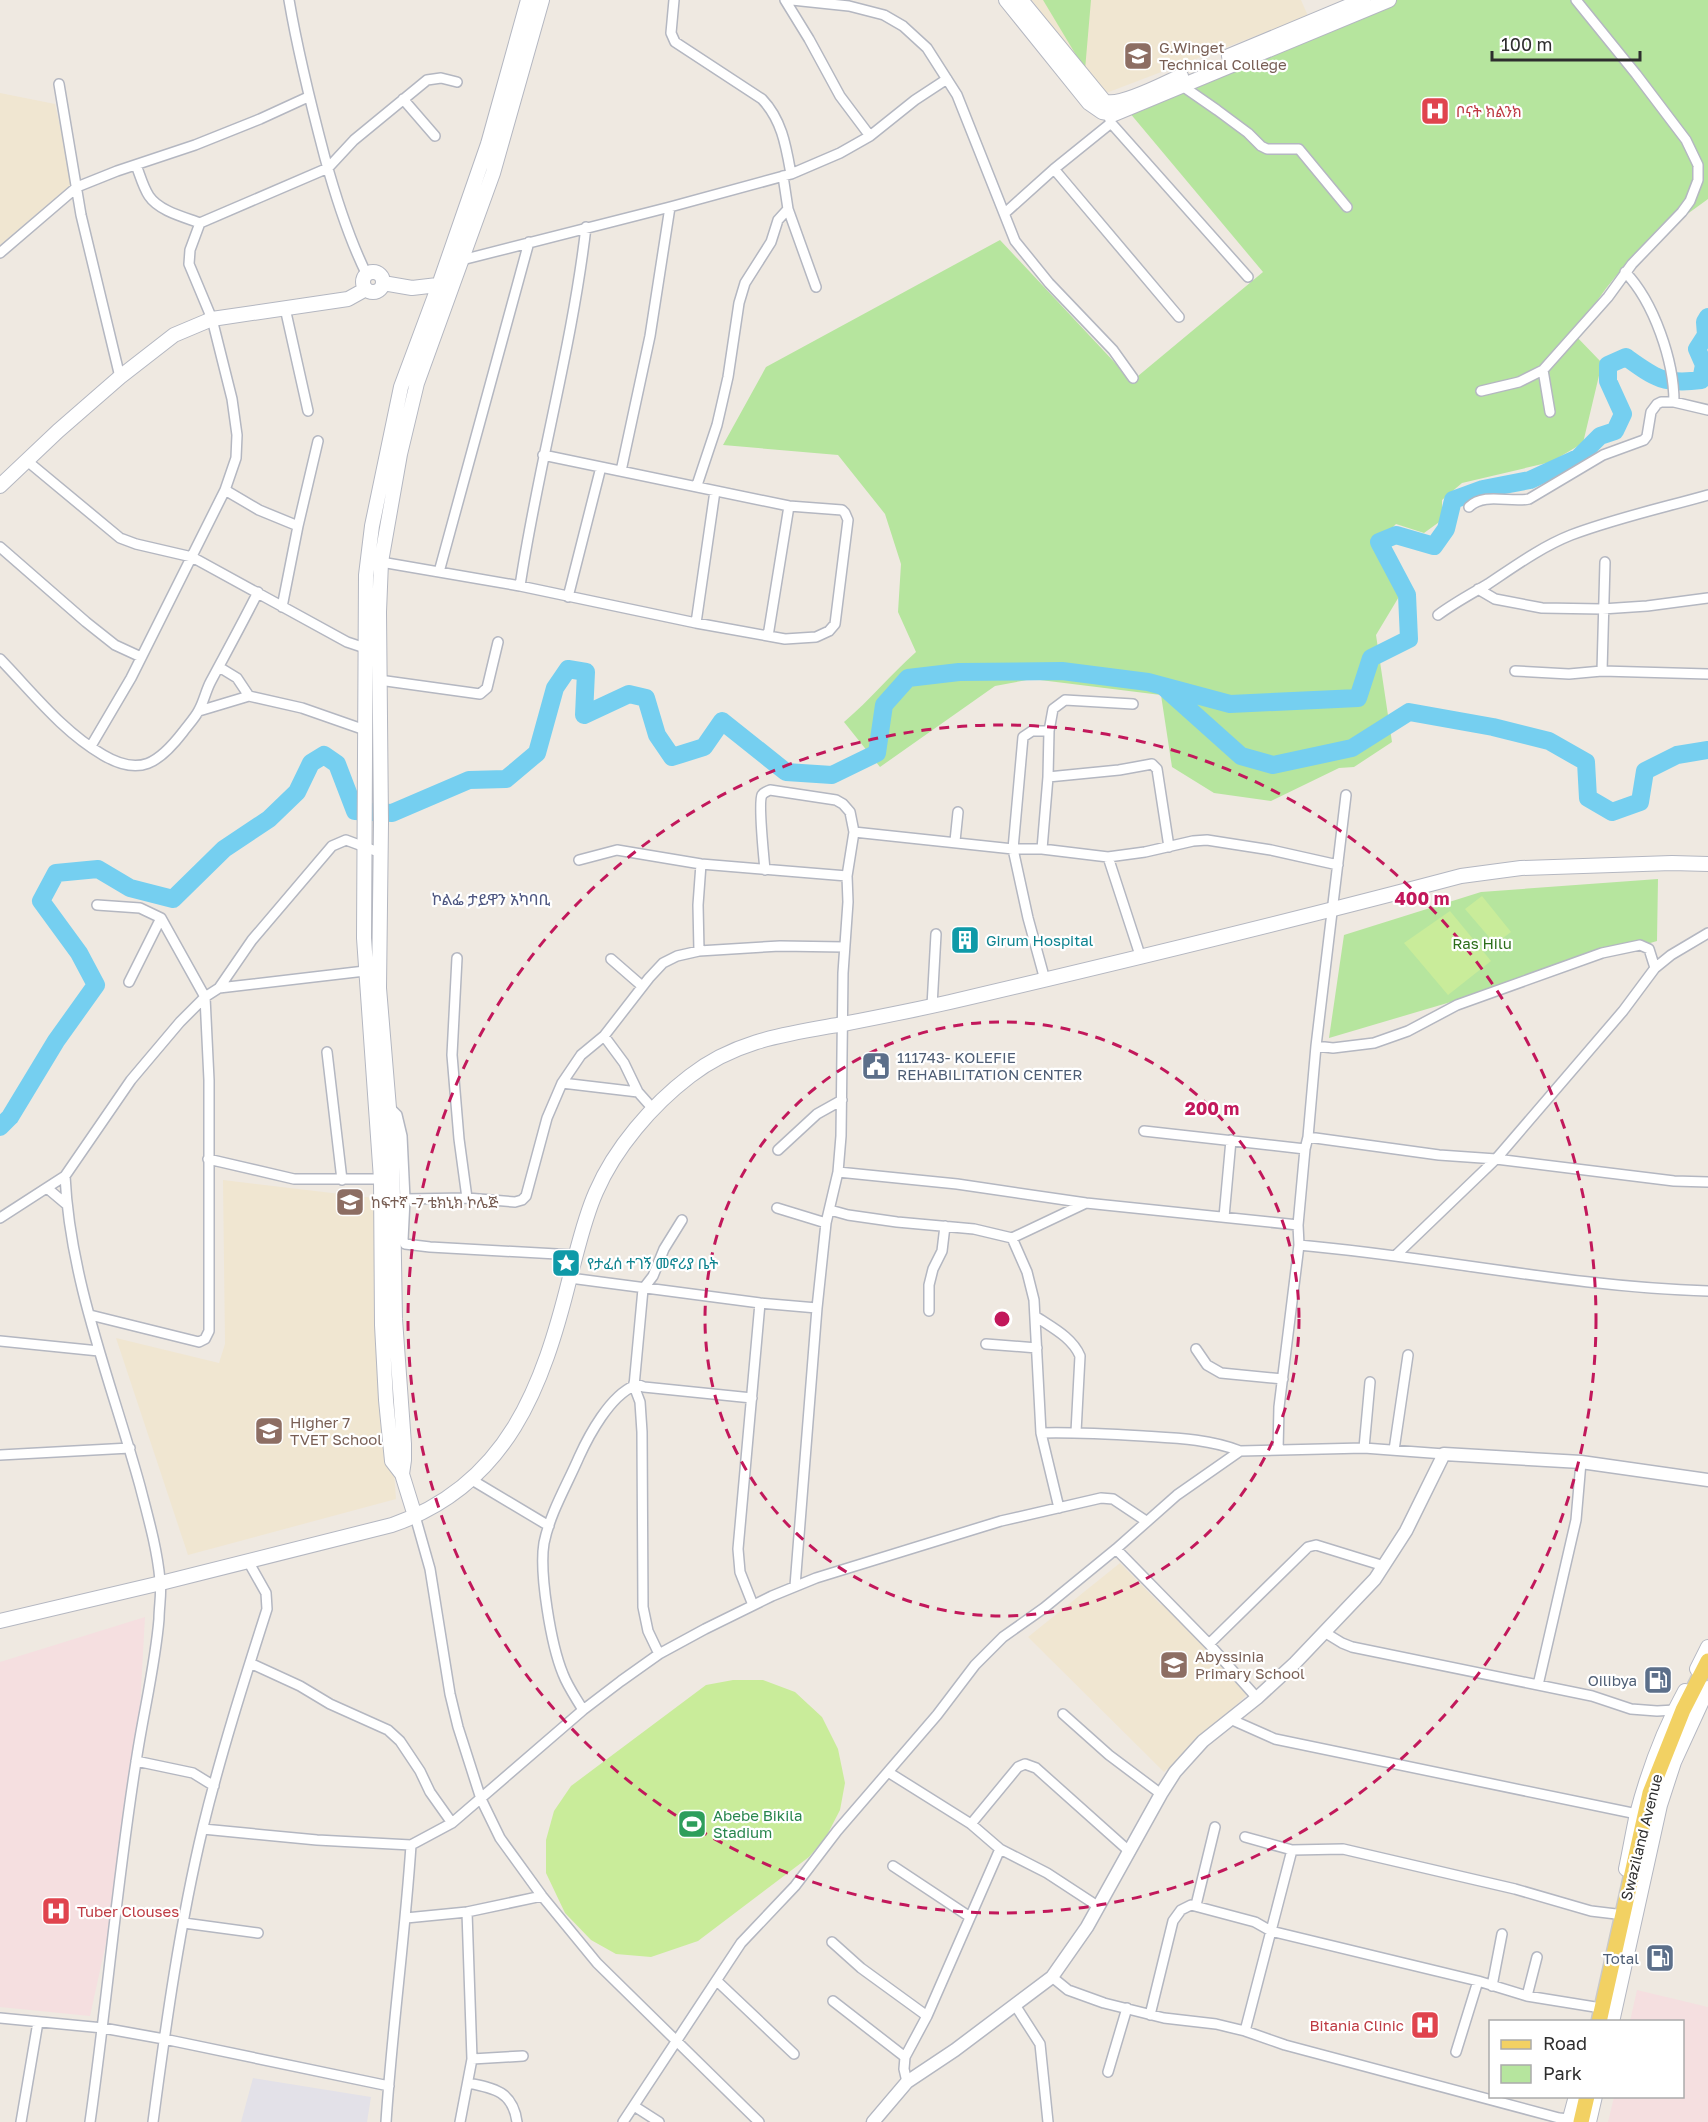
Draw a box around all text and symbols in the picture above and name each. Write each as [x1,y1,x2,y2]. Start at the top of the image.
scale bar [1492,24,1640,62]
text: 100 m [1501,33,1552,55]
place label: G.Winget Technical College [1159,38,1287,73]
school or university icon: G.Winget Technical College [1122,40,1154,72]
hospital icon: ቦናት ክልንክ [1419,95,1451,127]
place label: ቦናት ክልንክ [1456,102,1522,120]
text: 400 m [1395,887,1449,909]
district label: ኮልፌ ታይዋን አካባቢ [432,889,550,909]
building icon: Girum Hospital [949,924,981,956]
place label: Girum Hospital [986,931,1094,949]
park label: Ras Hilu [1452,934,1512,952]
place label: 111743- KOLEFIE REHABILITATION CENTER [897,1048,1082,1083]
public building icon: 111743- KOLEFIE REHABILITATION CENTER [860,1050,892,1082]
text: 200 m [1185,1097,1239,1119]
school or university icon: ከፍተኛ -7 ቴክኒክ ኮሌጅ [334,1186,366,1218]
place label: ከፍተኛ -7 ቴክኒክ ኮሌጅ [371,1193,499,1211]
place icon: የታፈሰ ተገኝ መኖሪያ ቤት [550,1247,582,1279]
place label: የታፈሰ ተገኝ መኖሪያ ቤት [587,1254,718,1272]
centre of rings [992,1309,1012,1329]
place label: Higher 7 TVET School [290,1413,382,1448]
school or university icon: Higher 7 TVET School [253,1415,285,1447]
place label: Abyssinia Primary School [1195,1647,1305,1682]
school or university icon: Abyssinia Primary School [1158,1649,1190,1681]
fuel station icon: Oilibya [1642,1664,1674,1696]
place label: Oilibya [1588,1671,1637,1689]
street label: Swaziland Avenue [1617,1772,1666,1902]
place label: Abebe Bikila Stadium [713,1806,803,1841]
sports icon: Abebe Bikila Stadium [676,1808,708,1840]
hospital icon: Tuber Clouses [40,1895,72,1927]
place label: Tuber Clouses [77,1902,179,1920]
fuel station icon: Total [1644,1942,1676,1974]
place label: Total [1603,1949,1639,1967]
hospital icon: Bitania Clinic [1409,2009,1441,2041]
place label: Bitania Clinic [1310,2016,1404,2034]
legend [1489,2020,1684,2098]
text: Road [1543,2032,1587,2054]
text: Park [1543,2062,1582,2084]

